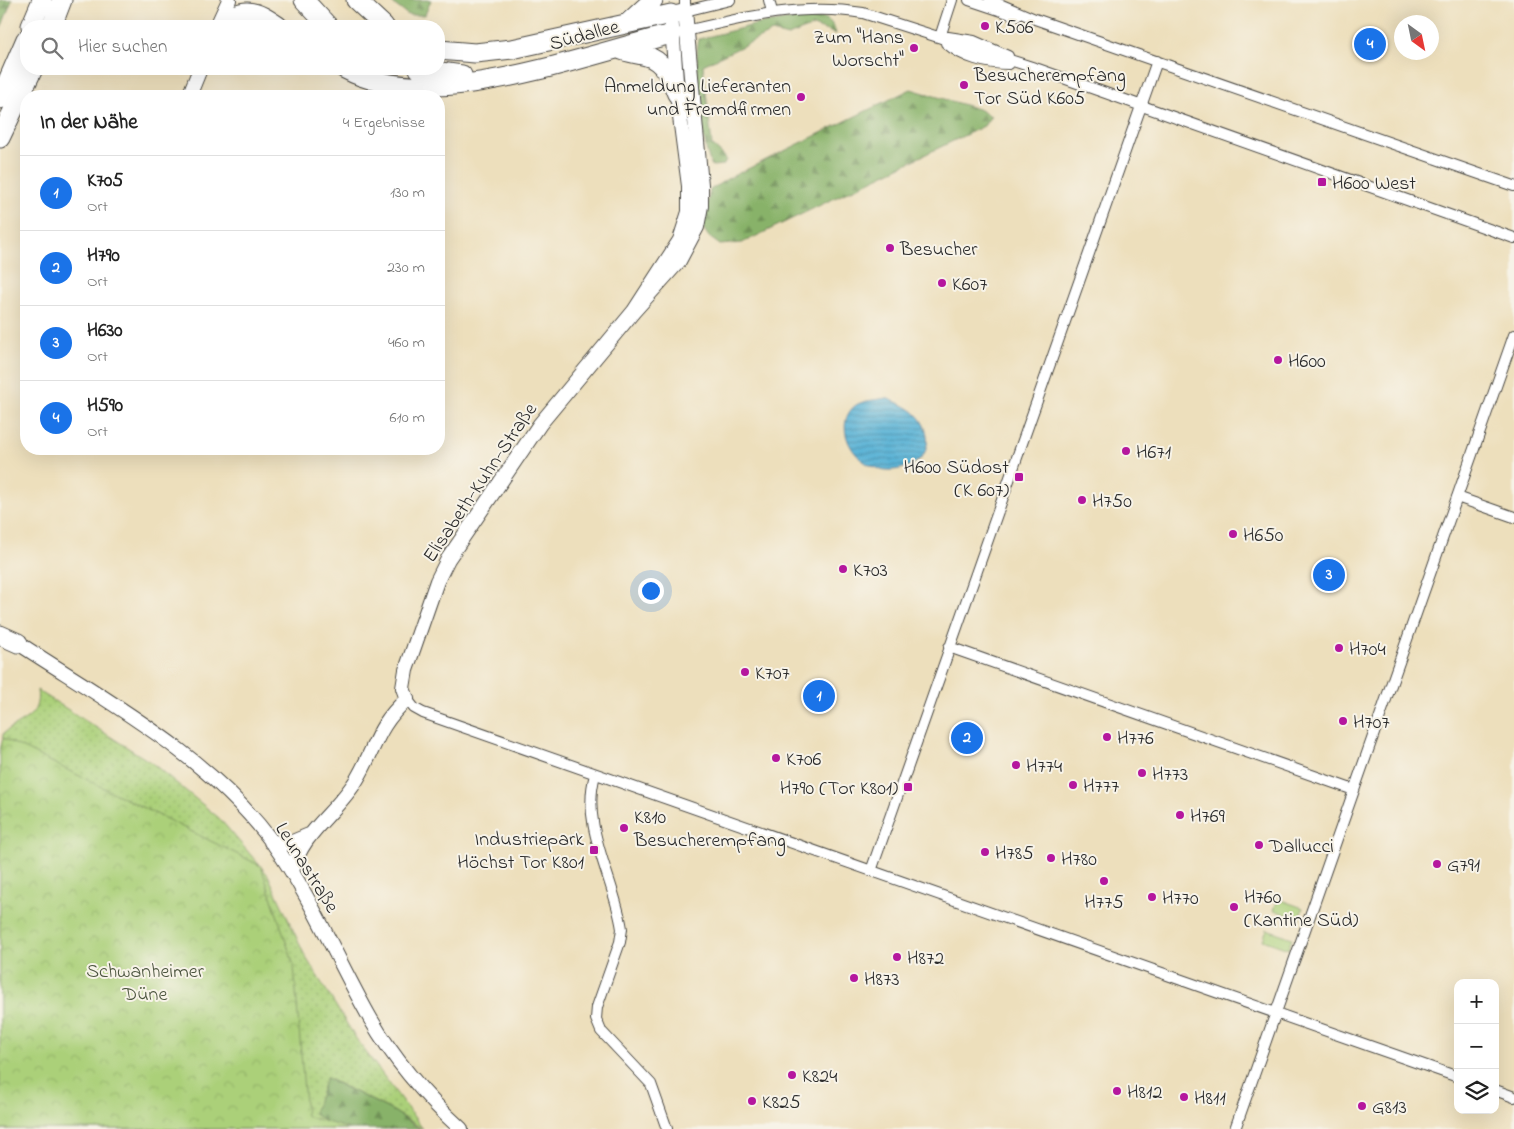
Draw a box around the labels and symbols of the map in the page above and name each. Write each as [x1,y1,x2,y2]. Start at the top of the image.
street label: Südallee [547,13,623,60]
place label: K506 [995,14,1034,43]
north arrow [1394,15,1439,60]
marker: K506 [979,20,991,32]
place label: Zum "Hans Worscht" [814,24,904,76]
pin: 4 [1354,25,1386,63]
marker: Zum "Hans Worscht" [908,42,920,54]
place label: Besucherempfang Tor Süd K605 [973,62,1126,114]
place label: Anmeldung Lieferanten und Fremdfirmen [604,73,791,125]
marker: Besucherempfang Tor Süd K605 [958,79,970,91]
marker: Anmeldung Lieferanten und Fremdfirmen [795,91,807,103]
place label: H600 West [1332,170,1416,199]
marker: H600 West [1316,176,1328,188]
place label: Besucher [899,236,978,265]
marker: Besucher [884,242,896,254]
place label: K607 [952,271,987,300]
marker: K607 [936,277,948,289]
place label: H600 [1288,348,1326,377]
marker: H600 [1272,354,1284,366]
street label: Elisabeth-Kuhn-Straße [417,398,545,569]
place label: H671 [1136,439,1171,468]
marker: H671 [1120,445,1132,457]
place label: H600 Südost (K 607) [904,454,1009,506]
marker: H600 Südost (K 607) [1013,471,1025,483]
place label: H750 [1092,488,1132,517]
marker: H750 [1076,494,1088,506]
place label: H650 [1243,522,1284,551]
marker: H650 [1227,528,1239,540]
pin: 3 [1313,556,1345,594]
place label: K703 [853,557,888,586]
marker: K703 [837,563,849,575]
your location [638,578,664,604]
place label: H704 [1349,636,1386,665]
marker: H704 [1333,642,1345,654]
place label: K707 [755,660,790,689]
marker: K707 [739,666,751,678]
pin: 1 [803,677,835,715]
place label: H707 [1353,709,1390,738]
marker: H707 [1337,715,1349,727]
pin: 2 [951,719,983,757]
place label: H776 [1117,725,1154,754]
marker: H776 [1101,731,1113,743]
place label: K706 [786,746,822,775]
marker: K706 [770,752,782,764]
place label: H774 [1026,753,1062,782]
marker: H774 [1010,759,1022,771]
place label: H773 [1152,761,1188,790]
marker: H773 [1136,767,1148,779]
place label: H777 [1083,773,1119,802]
place label: H790 (Tor K801) [780,775,898,804]
marker: H777 [1067,779,1079,791]
marker: H790 (Tor K801) [902,781,914,793]
place label: H769 [1190,803,1225,832]
place label: K810 Besucherempfang [633,804,786,857]
marker: H769 [1174,809,1186,821]
street label: Leunastraße [267,818,345,919]
marker: K810 Besucherempfang [618,822,630,834]
place label: Industriepark Höchst Tor K801 [457,826,584,878]
place label: Dallucci [1268,833,1334,862]
marker: Dallucci [1253,839,1265,851]
place label: H785 [995,840,1034,869]
marker: Industriepark Höchst Tor K801 [588,844,600,856]
marker: H785 [979,846,991,858]
place label: H780 [1061,846,1097,875]
marker: H780 [1045,852,1057,864]
place label: G791 [1447,852,1480,881]
marker: G791 [1431,858,1443,870]
marker: H775 [1098,875,1110,887]
place label: H760 (Kantine Süd) [1244,884,1358,936]
place label: H770 [1162,885,1199,914]
place label: H775 [1084,889,1124,918]
marker: H770 [1146,891,1158,903]
marker: H760 (Kantine Süd) [1228,901,1240,913]
place label: H872 [907,945,944,974]
marker: H872 [891,951,903,963]
park label: Schwanheimer Düne [86,958,205,1010]
place label: H873 [864,966,900,995]
marker: H873 [848,972,860,984]
place label: K824 [802,1063,837,1092]
marker: K824 [786,1069,798,1081]
place label: H812 [1127,1079,1162,1108]
marker: H812 [1111,1085,1123,1097]
place label: H811 [1194,1085,1226,1114]
place label: K825 [762,1089,801,1118]
marker: H811 [1178,1091,1190,1103]
place label: G813 [1372,1094,1407,1123]
marker: K825 [746,1095,758,1107]
marker: G813 [1356,1100,1368,1112]

